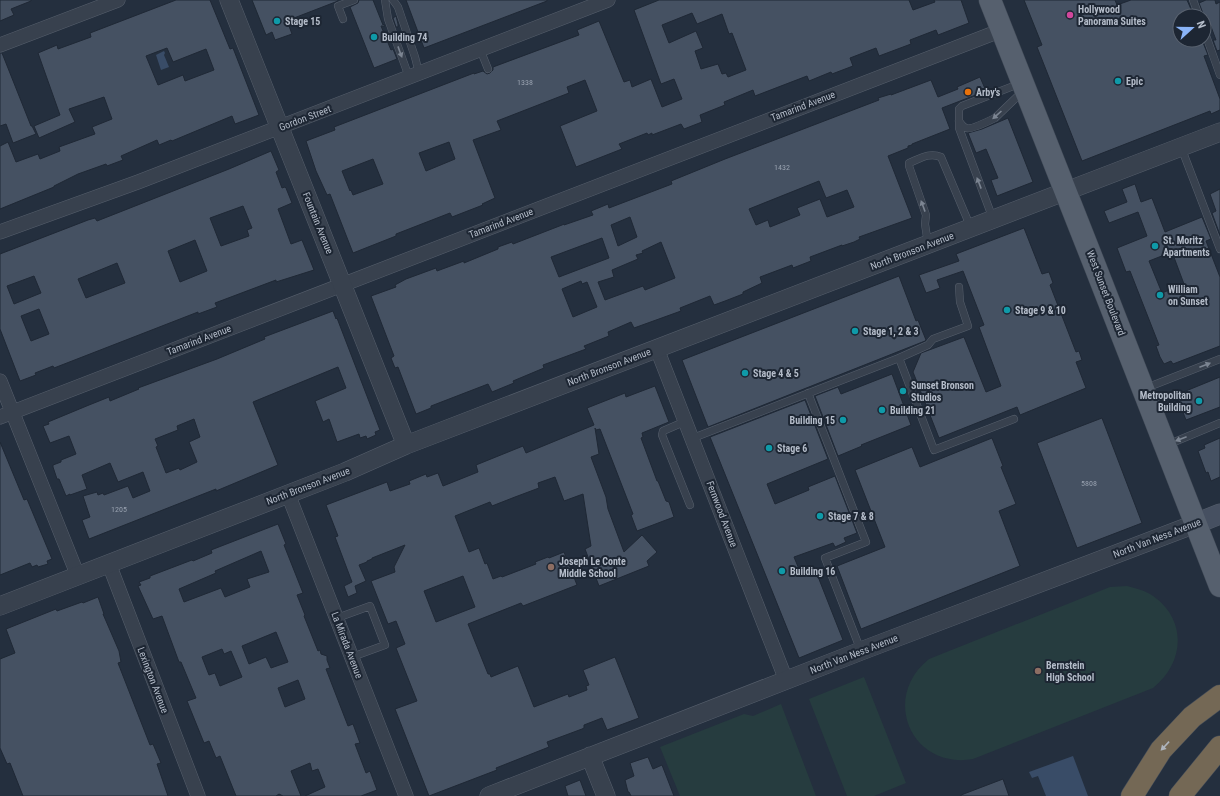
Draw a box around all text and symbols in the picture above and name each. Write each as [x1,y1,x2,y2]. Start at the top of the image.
place label: Hollywood Panorama Suites [1078,4,1146,27]
north arrow [1172,8,1212,48]
marker: Hollywood Panorama Suites [1065,10,1075,20]
marker: Stage 15 [272,16,282,26]
place label: Stage 15 [285,16,320,27]
text: N [1194,19,1208,30]
marker: Building 74 [369,32,379,42]
place label: Building 74 [382,32,427,43]
one-way arrow [398,46,404,58]
marker: Epic [1113,76,1123,86]
place label: Epic [1126,76,1143,87]
house number: 1338 [517,78,533,87]
marker: Arby's [963,87,973,97]
place label: Arby's [976,87,1001,98]
street label: Tamarind Avenue [769,89,837,123]
street label: Gordon Street [278,103,332,133]
one-way arrow [992,111,1002,120]
house number: 1432 [774,163,790,172]
one-way arrow [976,176,982,188]
street label: Fountain Avenue [301,191,335,256]
one-way arrow [919,200,925,212]
street label: Tamarind Avenue [467,206,535,240]
street label: North Bronson Avenue [869,230,956,272]
place label: St. Moritz Apartments [1163,235,1210,258]
marker: St. Moritz Apartments [1150,241,1160,251]
street label: West Sunset Boulevard [1085,249,1127,337]
place label: William on Sunset [1168,284,1208,307]
marker: William on Sunset [1155,290,1165,300]
marker: Stage 9 & 10 [1002,305,1012,315]
place label: Stage 9 & 10 [1015,305,1066,316]
street label: Tamarind Avenue [165,323,233,357]
marker: Stage 1, 2 & 3 [850,326,860,336]
place label: Stage 1, 2 & 3 [863,326,919,338]
street label: North Bronson Avenue [566,346,653,388]
one-way arrow [1199,361,1211,367]
marker: Stage 4 & 5 [740,368,750,378]
place label: Stage 4 & 5 [753,368,799,379]
place label: Sunset Bronson Studios [911,380,974,403]
marker: Sunset Bronson Studios [898,386,908,396]
place label: Metropolitan Building [1140,390,1191,413]
marker: Metropolitan Building [1194,396,1204,406]
marker: Building 21 [877,405,887,415]
place label: Building 21 [890,405,935,416]
place label: Building 15 [790,415,835,426]
marker: Building 15 [838,415,848,425]
one-way arrow [1175,437,1187,443]
marker: Stage 6 [764,443,774,453]
place label: Stage 6 [777,443,807,454]
street label: North Bronson Avenue [265,465,352,507]
street label: Fernwood Avenue [704,479,740,549]
house number: 5808 [1081,479,1097,488]
house number: 1205 [111,505,127,514]
marker: Stage 7 & 8 [815,511,825,521]
place label: Stage 7 & 8 [828,511,874,522]
street label: North Van Ness Avenue [1112,516,1203,560]
place label: Joseph Le Conte Middle School [559,556,626,579]
marker: Joseph Le Conte Middle School [546,562,556,572]
marker: Building 16 [777,566,787,576]
place label: Building 16 [790,566,835,577]
street label: La Mirada Avenue [329,610,365,680]
street label: North Van Ness Avenue [809,632,900,676]
street label: Lexington Avenue [135,645,171,715]
place label: Bernstein High School [1046,660,1094,683]
marker: Bernstein High School [1033,666,1043,676]
one-way arrow [1161,741,1170,751]

